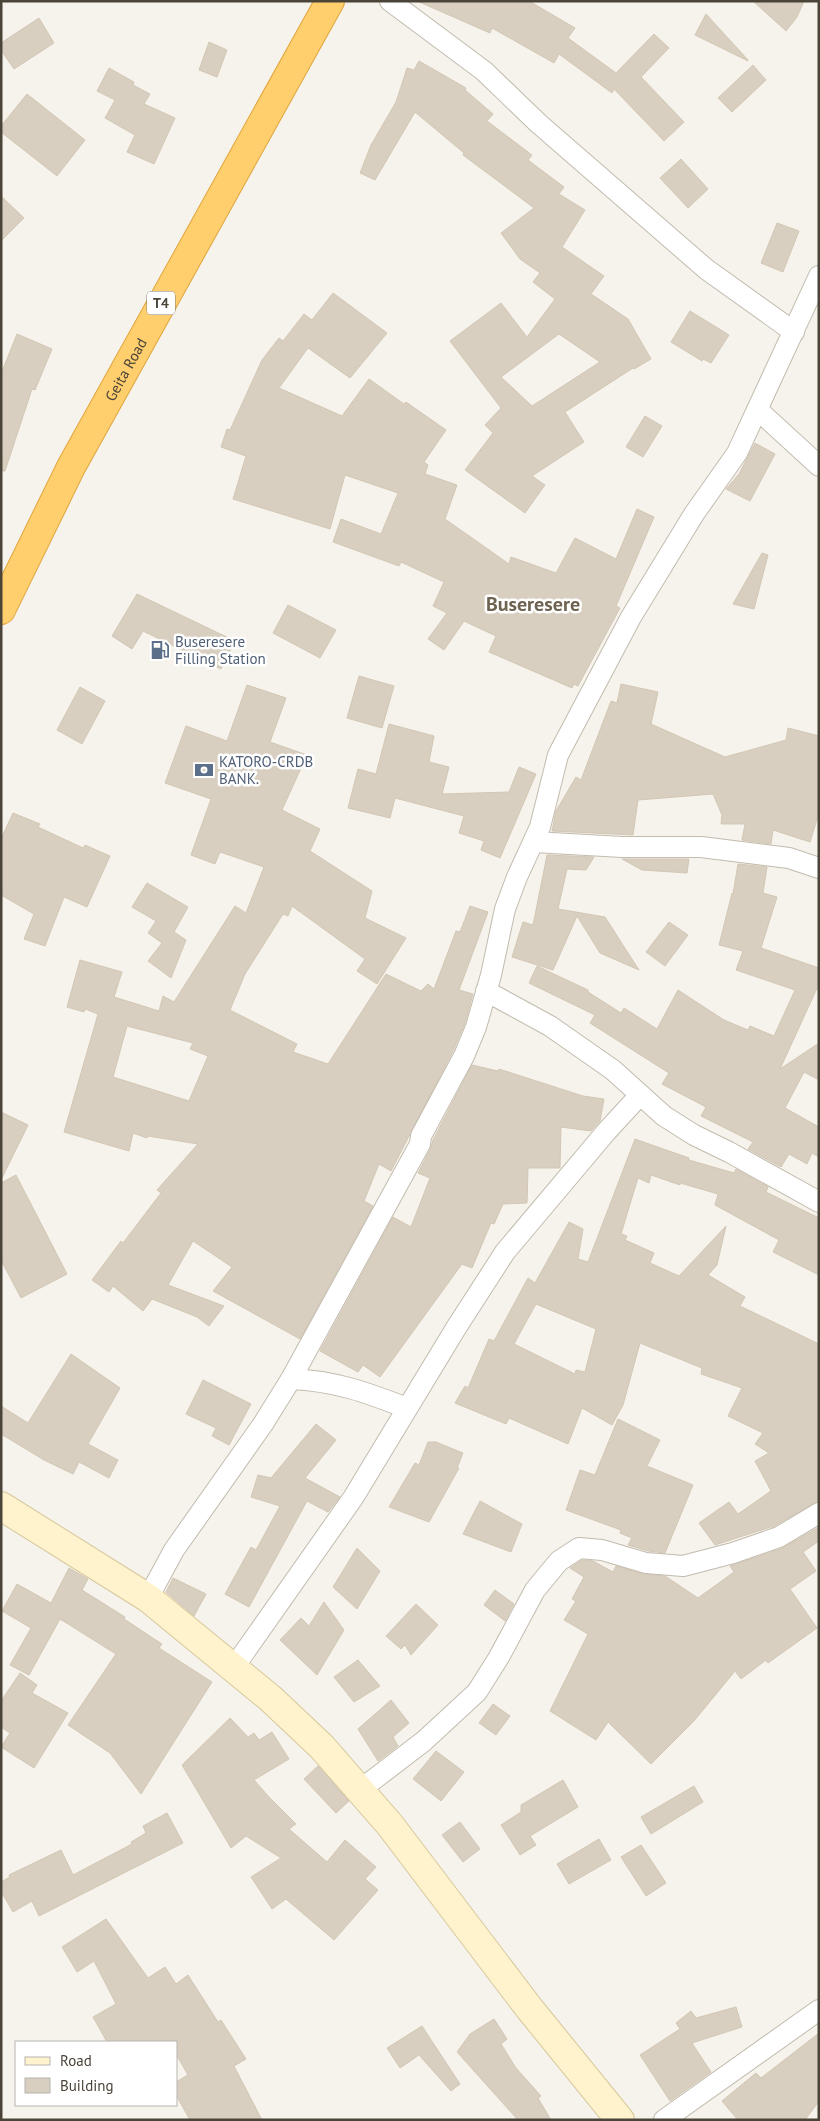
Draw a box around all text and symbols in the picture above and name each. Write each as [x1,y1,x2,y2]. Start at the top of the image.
road number: T4 [147,292,175,314]
street label: Geita Road [100,334,150,404]
district label: Buseresere [486,591,580,617]
place label: Buseresere Filling Station [175,632,266,668]
fuel station icon: Buseresere Filling Station [149,639,171,661]
place label: KATORO-CRDB BANK. [219,752,313,788]
bank icon: KATORO-CRDB BANK. [193,759,215,781]
legend [15,2041,178,2106]
text: Road [60,2051,92,2070]
text: Building [60,2076,114,2095]

